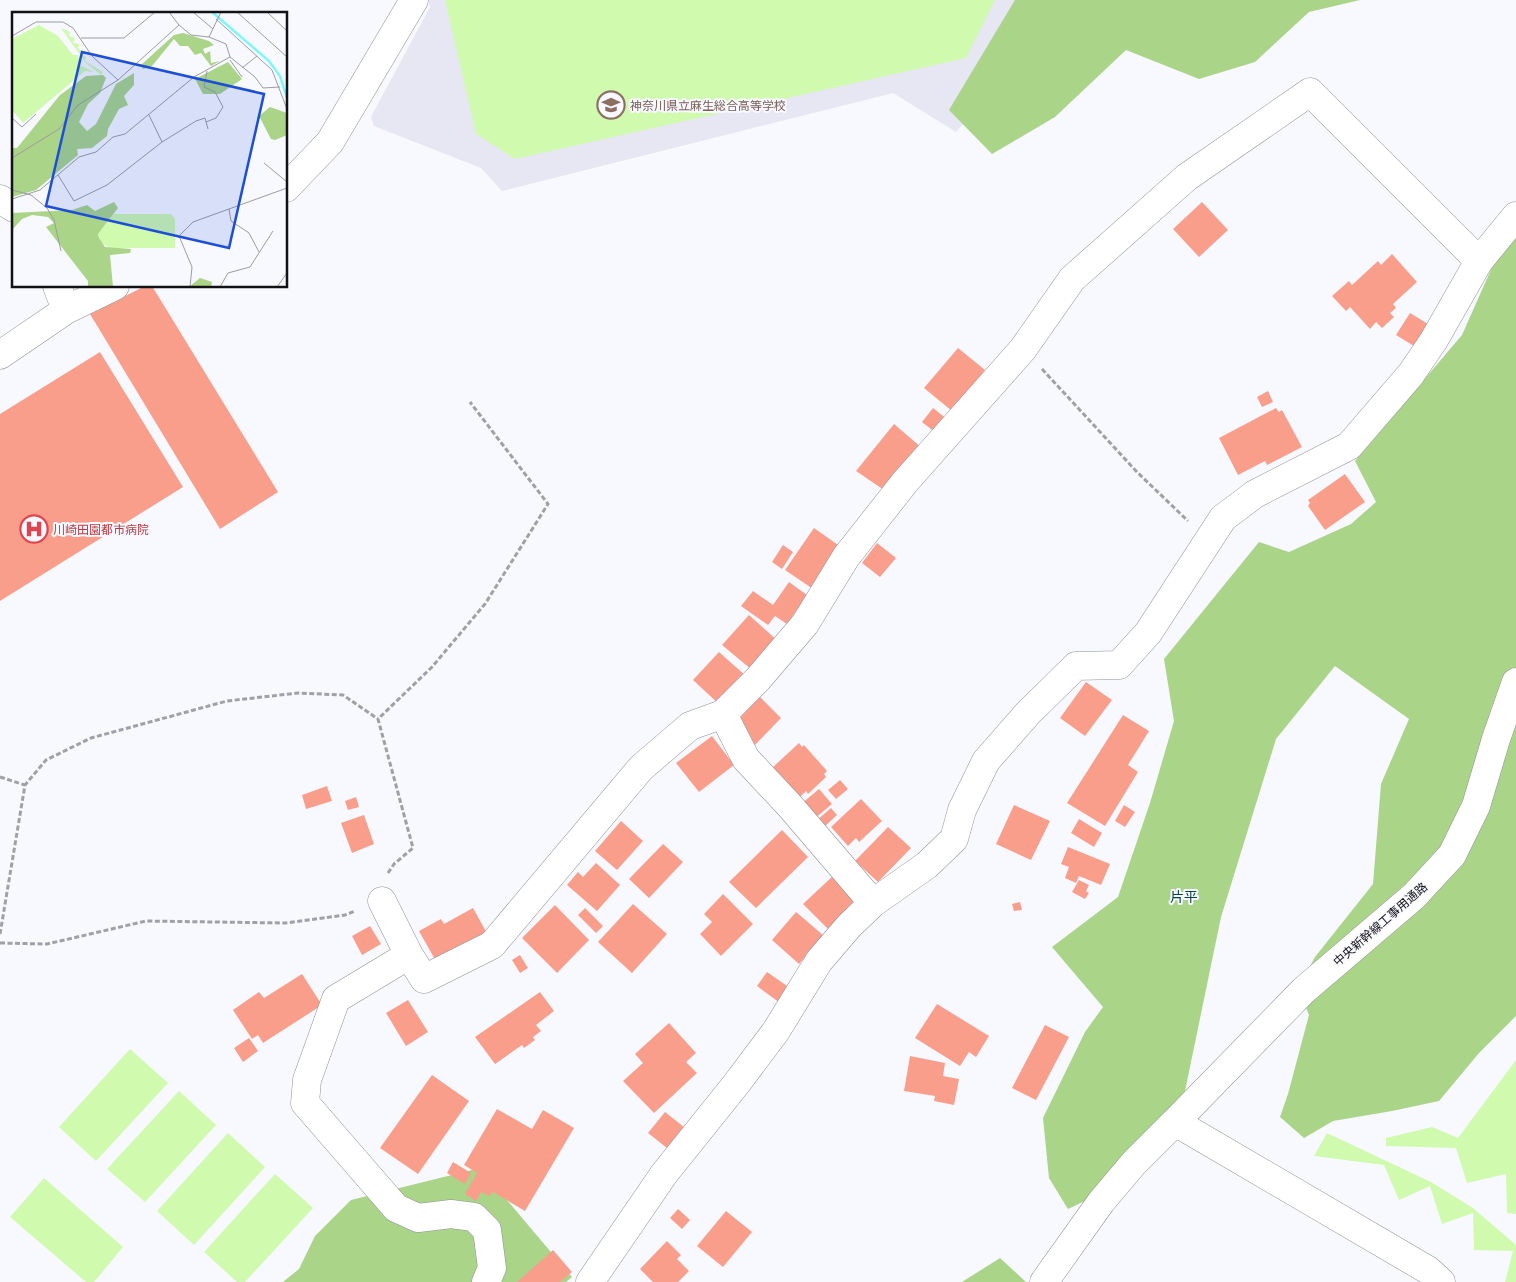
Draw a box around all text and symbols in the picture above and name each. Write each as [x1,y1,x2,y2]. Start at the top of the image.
inset map [12,12,288,288]
school or university icon: 神奈川県立麻生総合高等学校 [596,90,626,120]
place label: 神奈川県立麻生総合高等学校 [630,98,786,113]
hospital icon: 川崎田園都市病院 [19,514,49,544]
place label: 川崎田園都市病院 [53,522,149,537]
street label: 中央新幹線工事用通路 [1330,879,1430,969]
district label: 片平 [1170,888,1198,906]

